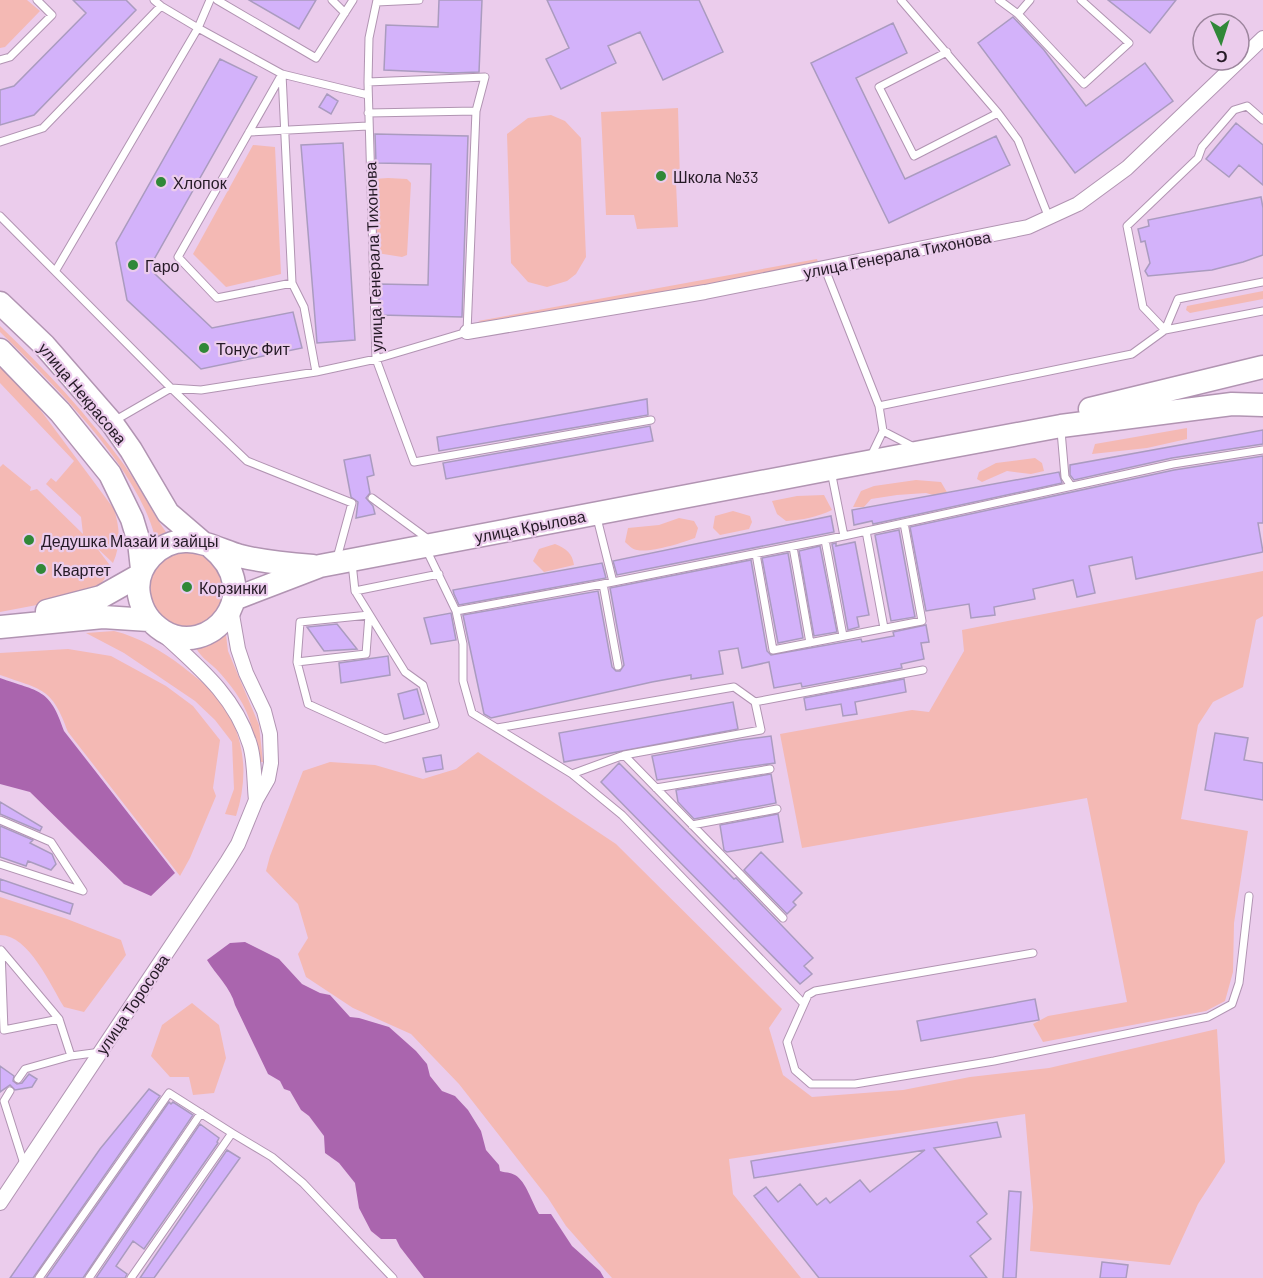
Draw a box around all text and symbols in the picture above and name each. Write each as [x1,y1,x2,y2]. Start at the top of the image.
north arrow [1191,12,1251,72]
text: С [1215,48,1228,67]
street label: улица Генерала Тихонова [360,161,386,352]
place label: Школа №33 [673,167,758,186]
marker: Школа №33 [654,169,668,183]
place label: Хлопок [173,173,228,192]
marker: Хлопок [154,175,168,189]
street label: улица Генерала Тихонова [802,226,992,281]
place label: Гаро [145,256,180,275]
marker: Гаро [126,258,140,272]
street label: улица Некрасова [35,338,131,448]
place label: Тонус Фит [216,339,290,358]
marker: Тонус Фит [197,341,211,355]
street label: улица Крылова [473,506,587,546]
place label: Дедушка Мазай и зайцы [41,531,219,550]
marker: Дедушка Мазай и зайцы [22,533,36,547]
place label: Квартет [53,560,112,579]
marker: Квартет [34,562,48,576]
place label: Корзинки [199,578,267,597]
marker: Корзинки [180,580,194,594]
street label: улица Торосова [91,950,173,1058]

